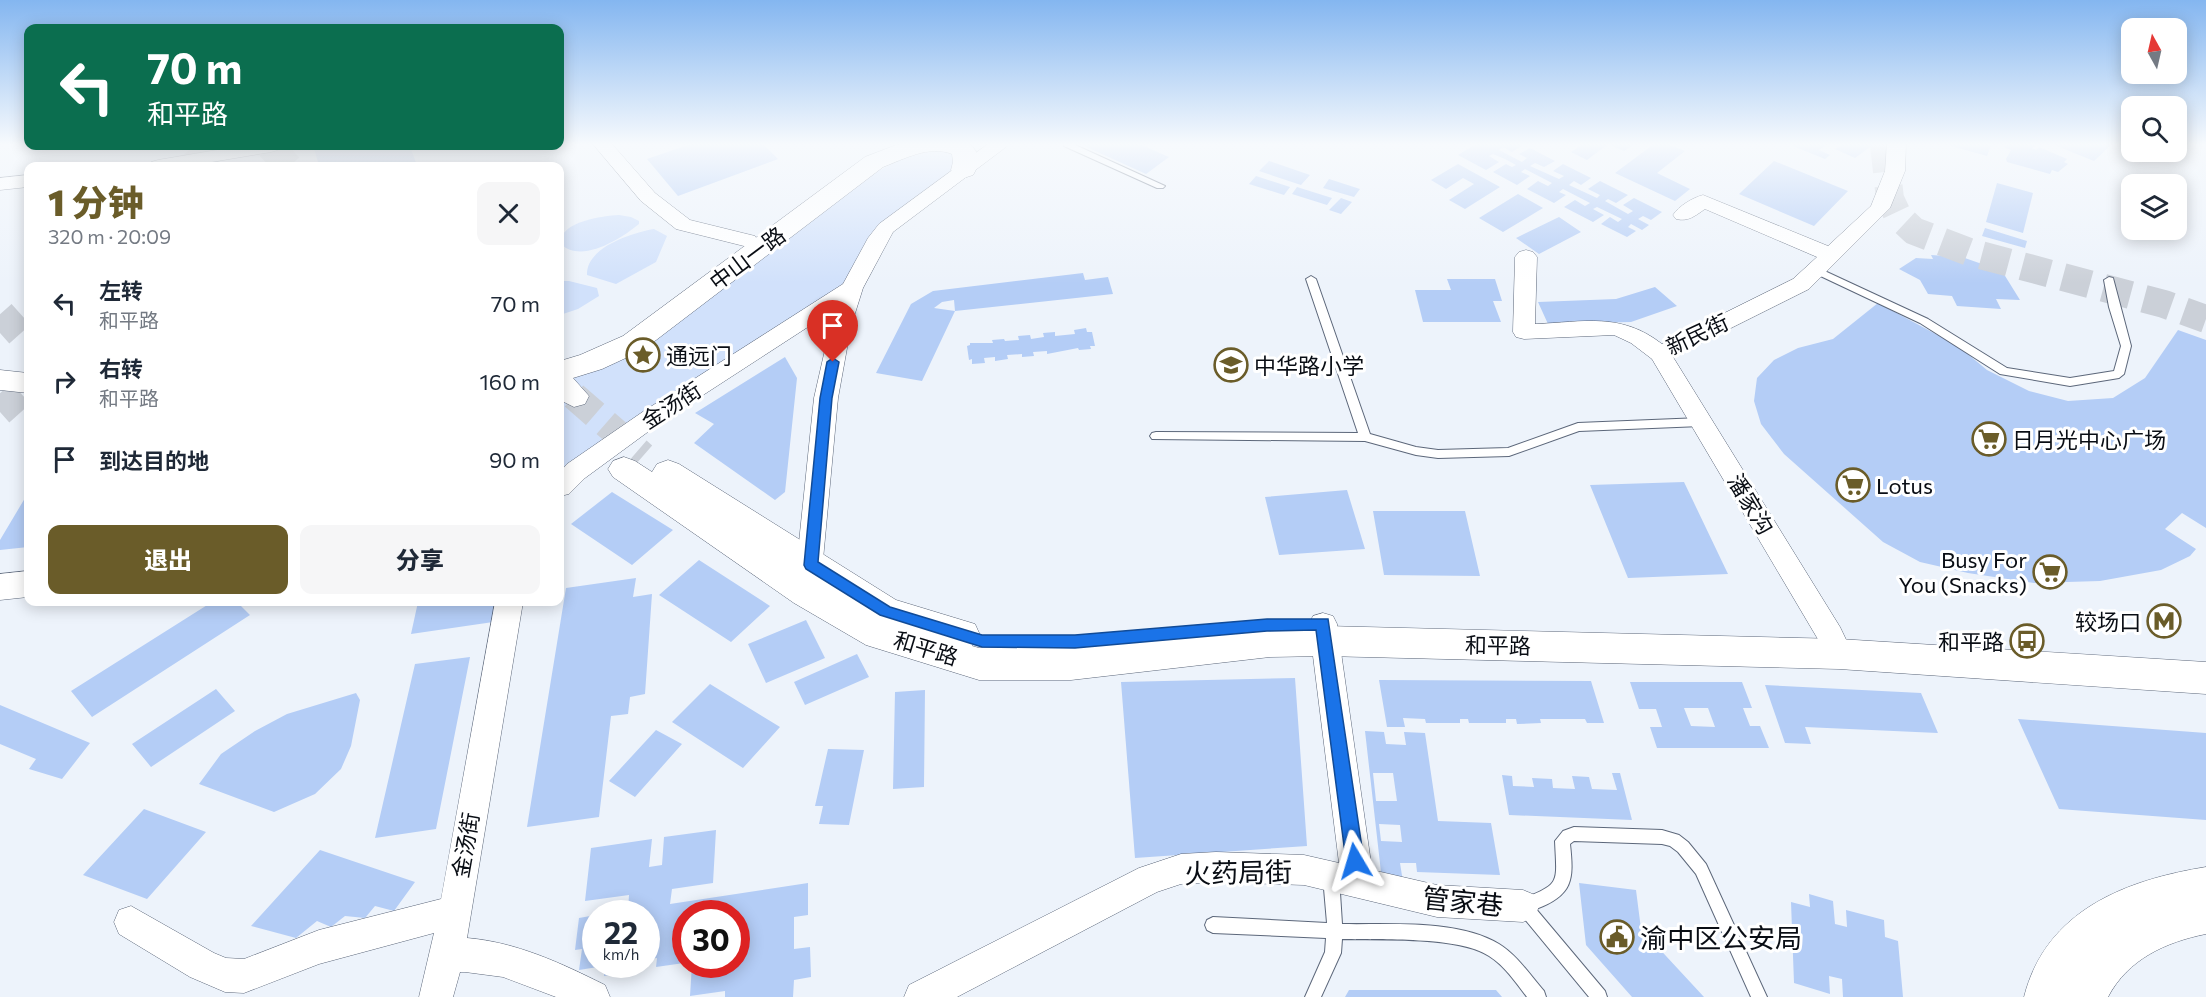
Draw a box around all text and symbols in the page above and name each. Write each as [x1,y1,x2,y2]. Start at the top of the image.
north arrow [2121,18,2187,84]
map controls [2121,18,2187,240]
text: 70 m [147,41,242,93]
icon: left [48,48,126,126]
button: search [2121,96,2187,162]
text: 和平路 [147,97,228,130]
button: layers [2121,174,2187,240]
text: 1 分钟 [48,179,144,223]
button: close [477,182,540,245]
street label: 中山一路 [704,221,790,295]
text: 320 m · 20:09 [48,224,171,248]
text: 左转 [99,277,143,304]
icon: left [48,287,81,320]
text: 70 m [491,290,540,317]
pin [807,300,858,362]
text: 和平路 [99,308,159,332]
street label: 新民街 [1661,308,1733,360]
icon: arrive [816,309,849,342]
place icon: 通远门 [625,337,661,373]
place label: 通远门 [666,342,732,369]
school or university icon: 中华路小学 [1213,347,1249,383]
place label: 中华路小学 [1254,352,1364,379]
text: 右转 [99,355,143,382]
icon: right [48,365,81,398]
text: 160 m [479,368,540,395]
street label: 金汤街 [636,376,706,434]
text: 和平路 [99,386,159,410]
supermarket icon: 日月光中心广场 [1971,421,2007,457]
place label: 日月光中心广场 [2012,426,2166,453]
icon: arrive [48,443,81,476]
text: 90 m [489,446,540,473]
text: 到达目的地 [99,447,209,474]
supermarket icon: Lotus [1835,467,1871,503]
street label: 潘家沟 [1722,469,1780,539]
place label: Lotus [1876,472,1933,499]
button: 退出 [48,525,288,594]
button: 分享 [300,525,540,594]
place label: Busy For You (Snacks) [1899,546,2027,598]
supermarket icon: Busy For You (Snacks) [2032,554,2068,590]
metro station icon: 较场口 [2146,603,2182,639]
place label: 较场口 [2075,608,2141,635]
bus stop icon: 和平路 [2009,623,2045,659]
street label: 和平路 [890,625,962,671]
place label: 和平路 [1938,628,2004,655]
street label: 和平路 [1465,631,1531,659]
street label: 金汤街 [446,810,484,880]
position arrow [1323,829,1387,893]
street label: 火药局街 [1184,855,1292,889]
street label: 管家巷 [1421,880,1505,922]
speed limit sign: 30 [672,900,750,978]
text: 22 [604,913,638,950]
public building icon: 渝中区公安局 [1599,919,1635,955]
place label: 渝中区公安局 [1640,921,1802,954]
text: km/h [603,945,639,963]

